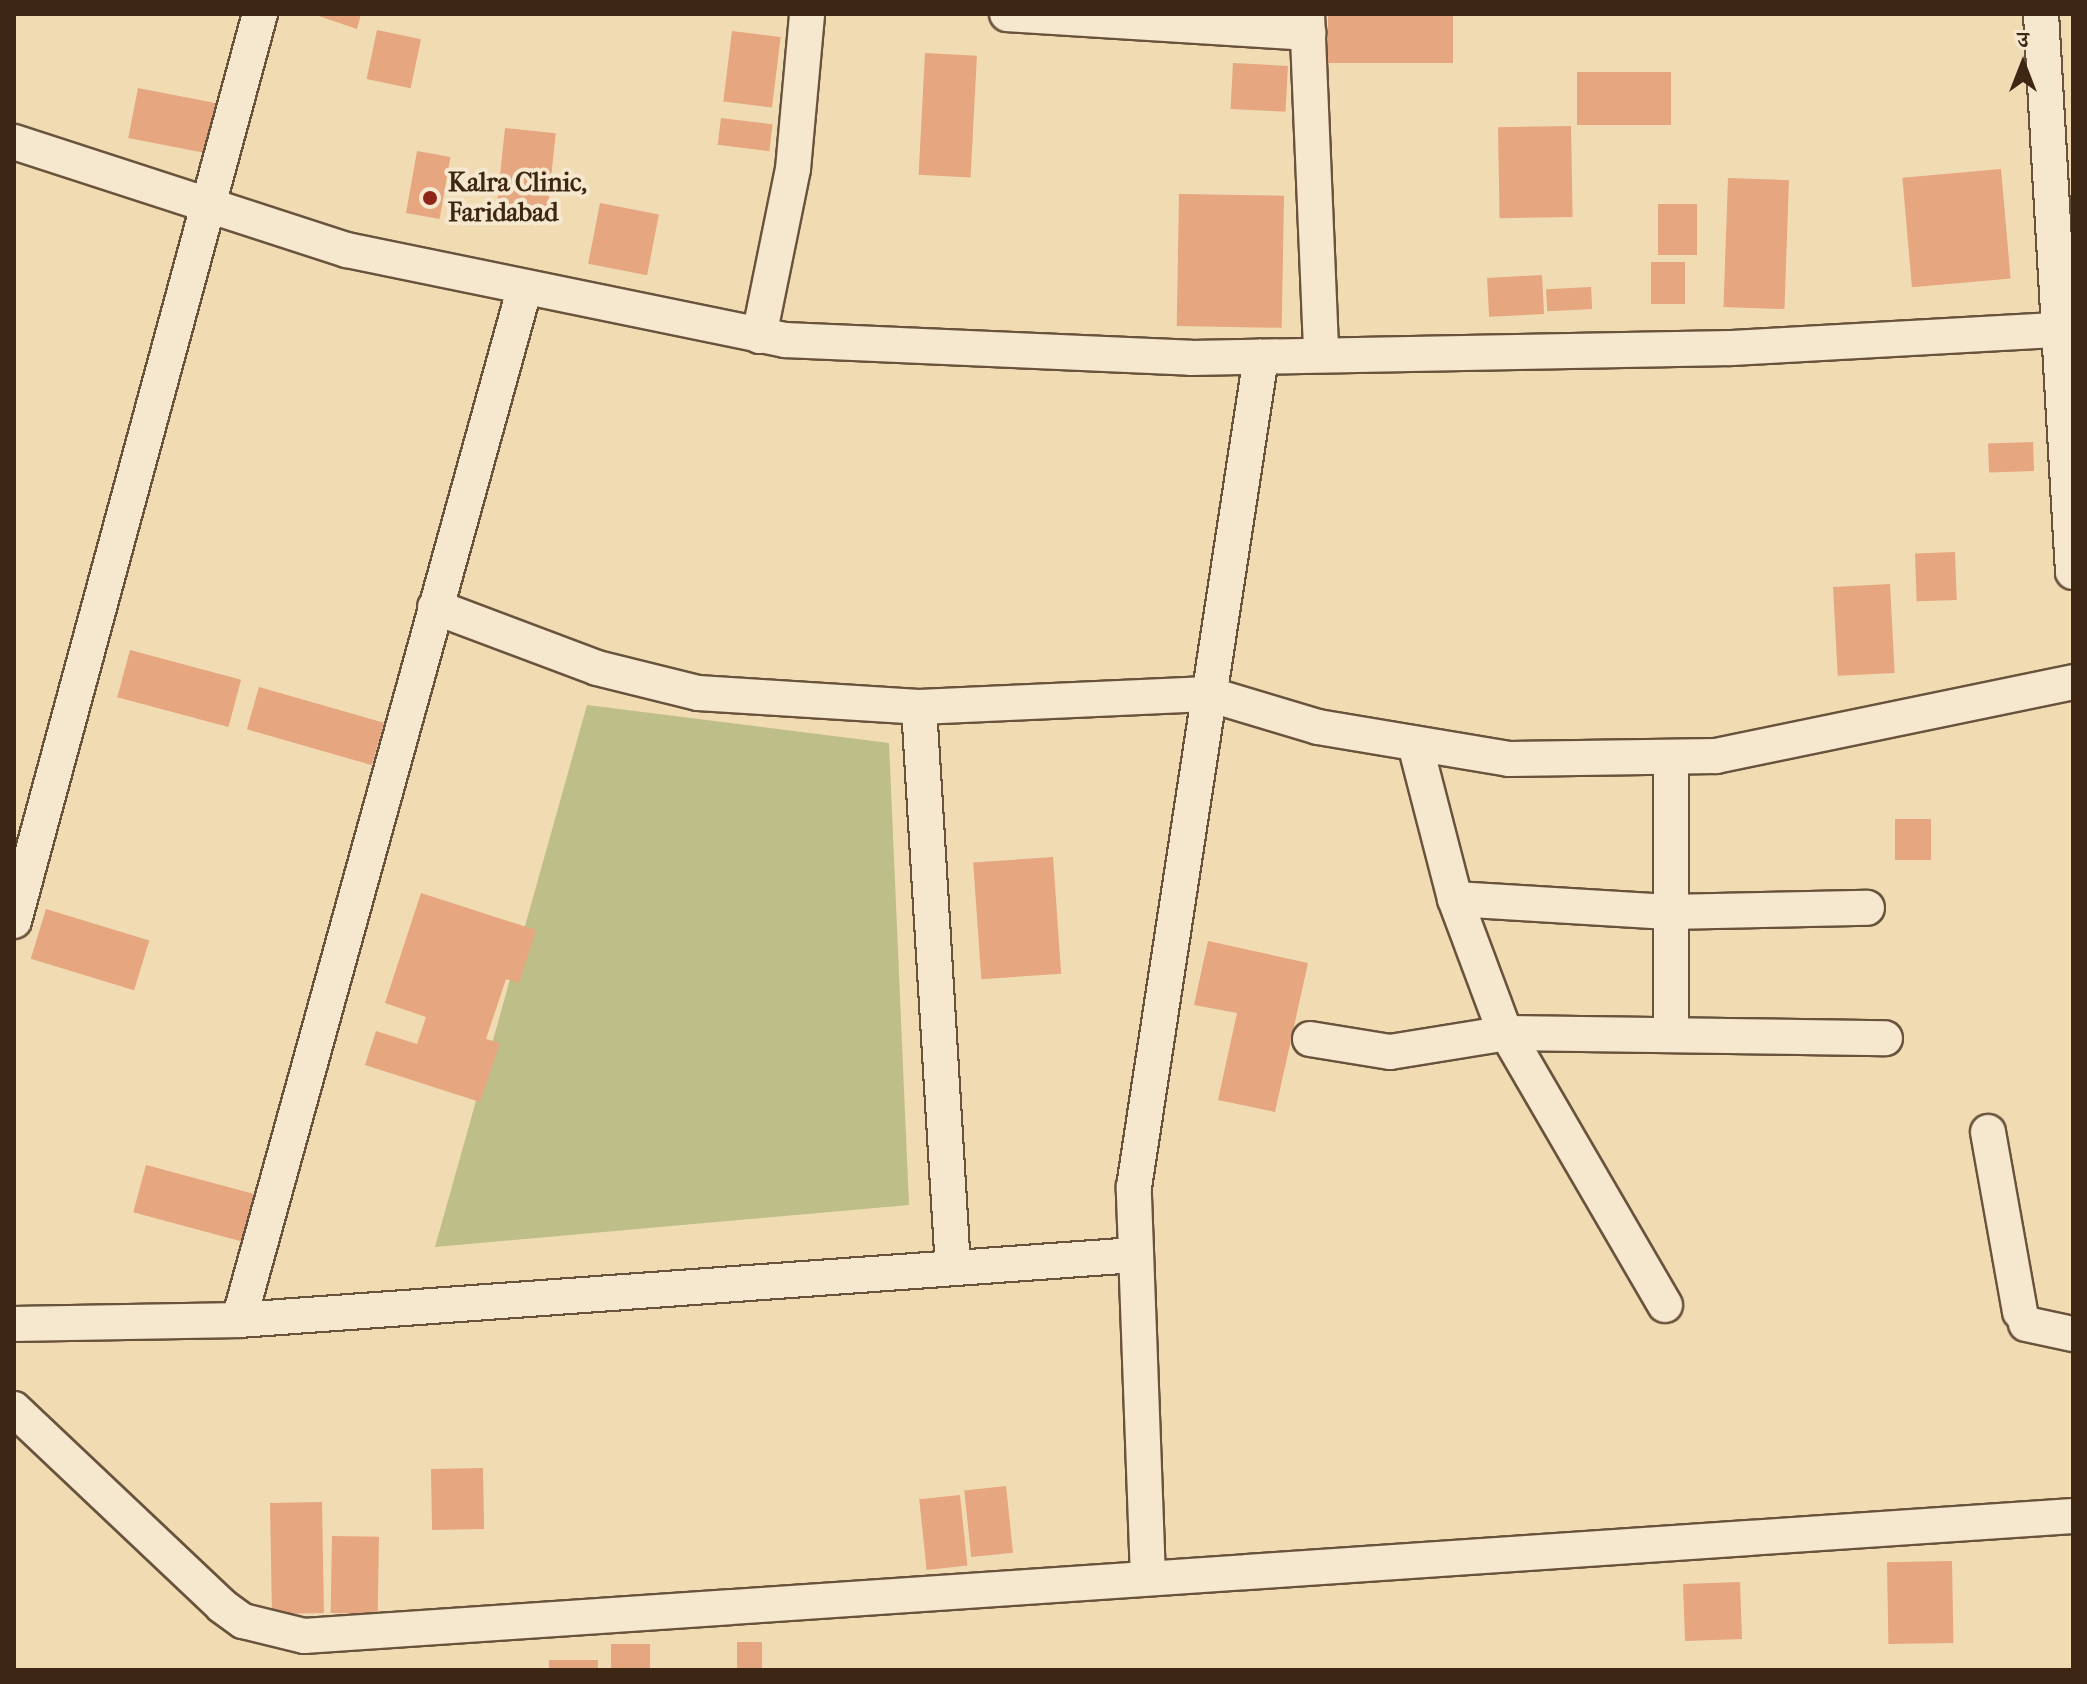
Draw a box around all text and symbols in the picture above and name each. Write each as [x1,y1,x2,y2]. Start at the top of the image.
north arrow [1983,24,2063,104]
text: उ [2017,27,2029,53]
place label: Kalra Clinic, Faridabad [448,167,587,228]
marker: Kalra Clinic, Faridabad [419,187,441,209]

